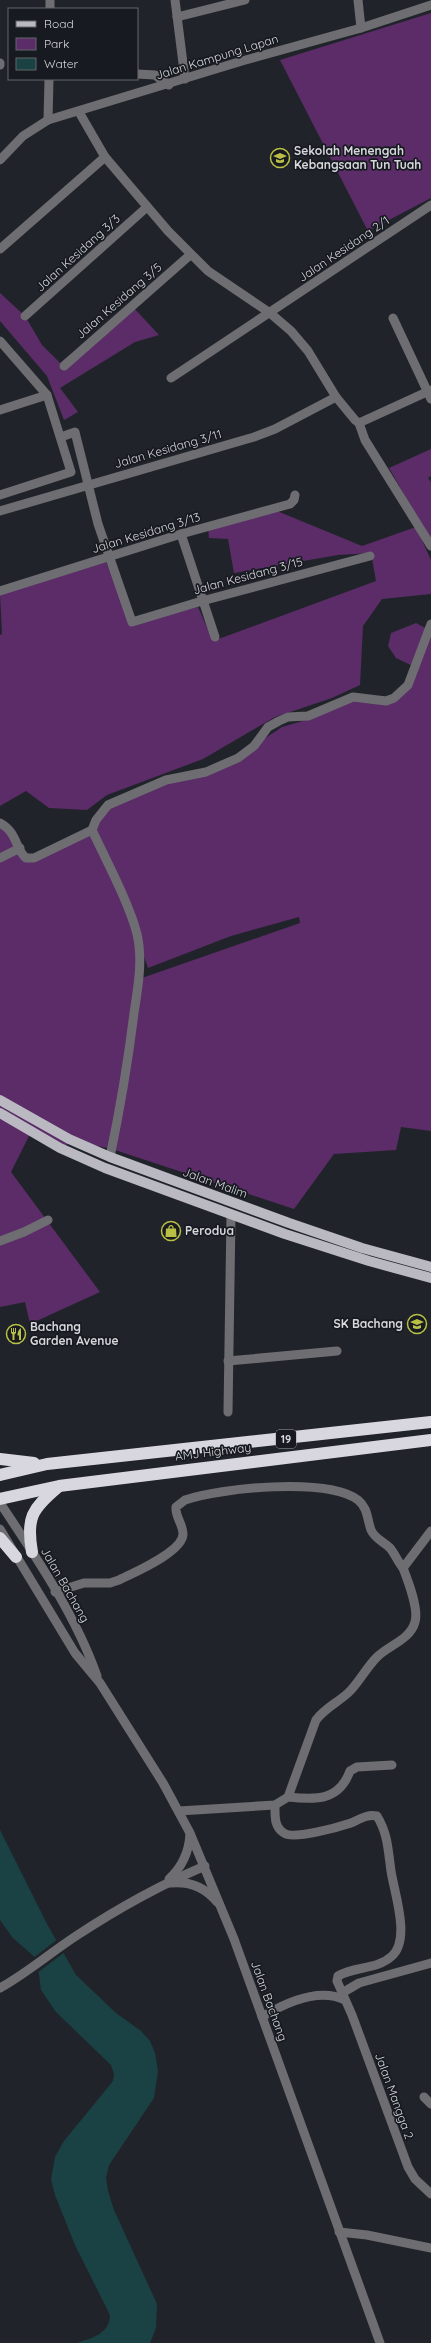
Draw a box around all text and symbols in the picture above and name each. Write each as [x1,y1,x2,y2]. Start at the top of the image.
legend [8,8,138,80]
text: Road [44,16,74,31]
street label: Jalan Kampung Lapan [154,31,280,82]
text: Park [44,36,69,51]
text: Water [44,56,79,71]
place label: Sekolah Menengah Kebangsaan Tun Tuah [294,143,421,172]
school or university icon: Sekolah Menengah Kebangsaan Tun Tuah [269,147,291,169]
street label: Jalan Kesidang 3/3 [32,211,123,294]
street label: Jalan Kesidang 2/1 [295,213,392,285]
street label: Jalan Kesidang 3/5 [73,259,165,342]
street label: Jalan Kesidang 3/11 [112,426,223,471]
street label: Jalan Kesidang 3/13 [90,509,202,556]
street label: Jalan Kesidang 3/15 [191,554,304,597]
street label: Jalan Malim [181,1164,250,1201]
shop icon: Perodua [160,1220,182,1242]
place label: Perodua [185,1223,234,1238]
school or university icon: SK Bachang [406,1313,428,1335]
place label: SK Bachang [334,1316,403,1331]
place label: Bachang Garden Avenue [30,1319,119,1348]
restaurant icon: Bachang Garden Avenue [5,1323,27,1345]
road number: 19 [276,1430,296,1448]
street label: AMJ Highway [174,1439,252,1464]
street label: Jalan Bachang [38,1545,93,1625]
street label: Jalan Bachang [248,1959,291,2043]
street label: Jalan Mangga 2 [372,2051,417,2141]

